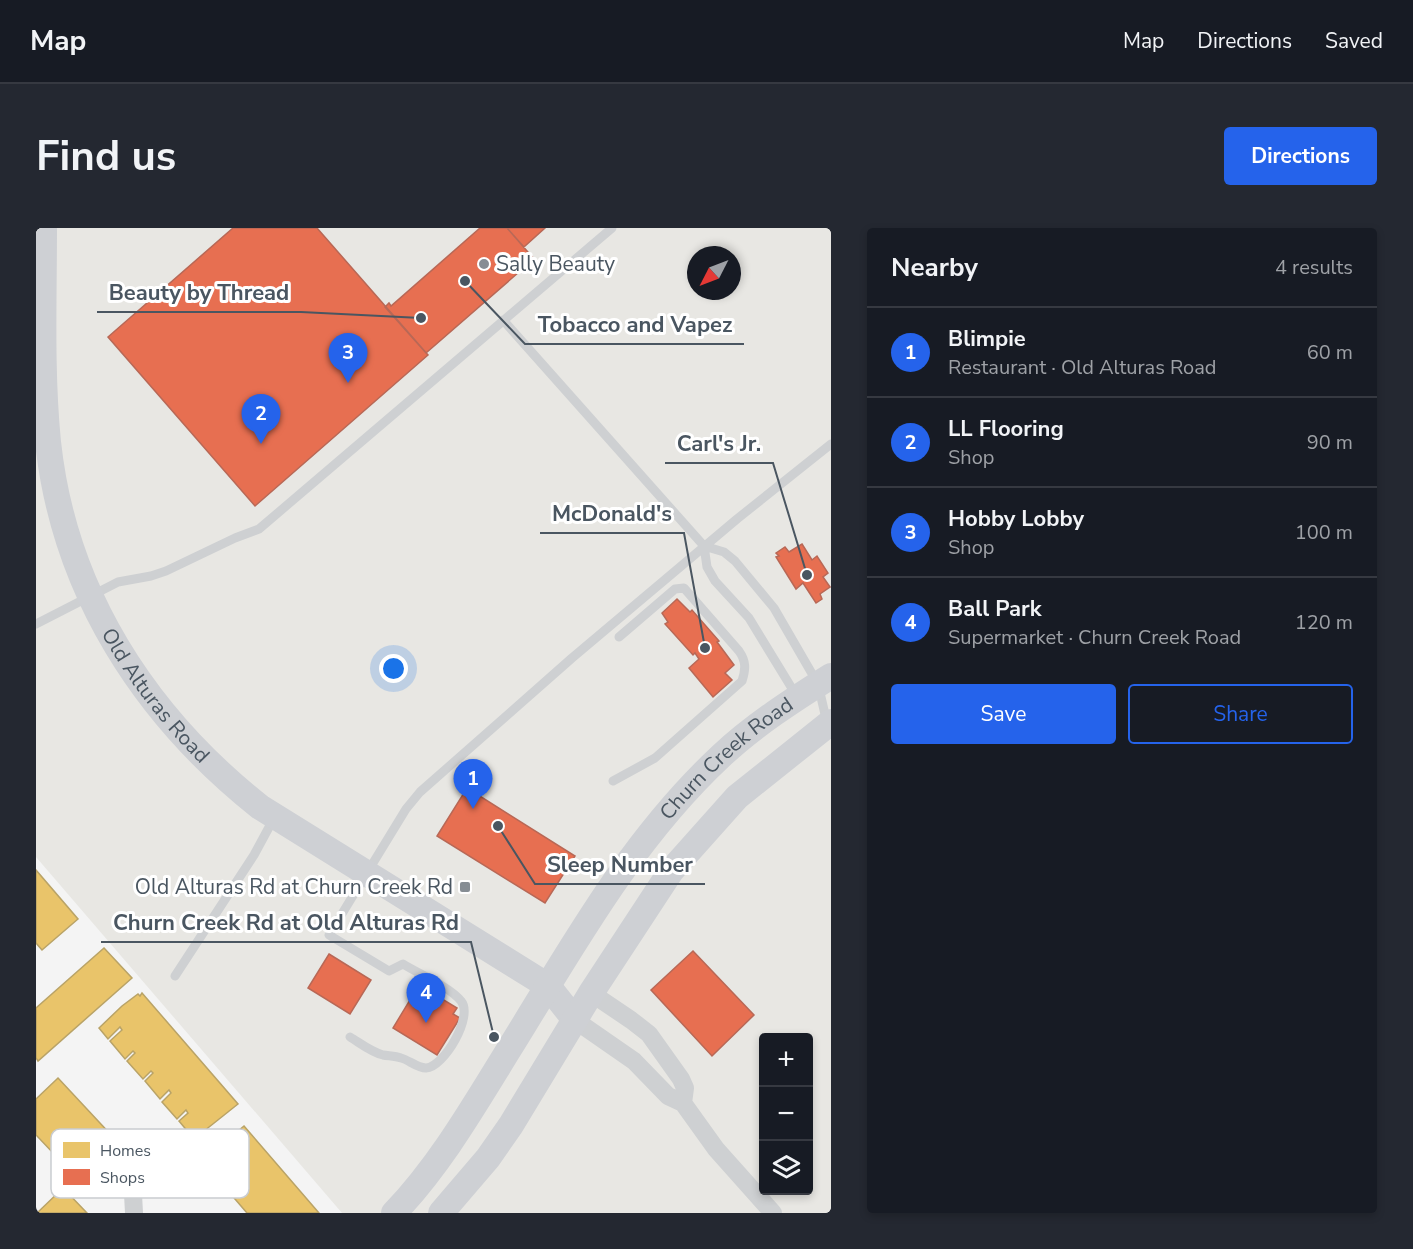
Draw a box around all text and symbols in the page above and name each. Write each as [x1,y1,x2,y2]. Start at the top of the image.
text: Map [30,22,86,60]
text: Map [1123,27,1164,55]
text: Directions [1197,27,1292,55]
text: Saved [1325,27,1383,55]
button: Directions [1224,127,1377,185]
text: Find us [36,128,176,185]
north arrow [687,246,741,300]
place label: Sally Beauty [496,250,615,278]
text: Nearby [891,250,978,285]
text: 4 results [1275,254,1353,281]
marker: Sally Beauty [477,257,491,271]
callout: Beauty by Thread [97,272,301,312]
text: Beauty by Thread [109,278,289,308]
callout: Tobacco and Vapez [525,304,744,344]
text: Tobacco and Vapez [538,310,732,340]
text: Blimpie [948,324,1026,354]
pin: 3 [328,334,368,383]
text: 1 [905,339,917,366]
text: 60 m [1307,339,1353,366]
text: Restaurant · Old Alturas Road [948,354,1216,381]
pin: 2 [242,394,280,444]
text: LL Flooring [948,414,1064,444]
callout: Carl's Jr. [665,423,773,463]
text: Carl's Jr. [677,429,761,459]
text: 2 [905,429,917,456]
text: 90 m [1307,429,1353,456]
text: Shop [948,444,994,471]
callout: McDonald's [540,493,684,533]
text: McDonald's [552,499,672,529]
text: Hobby Lobby [948,504,1084,534]
text: 3 [905,519,917,546]
text: 100 m [1295,519,1353,546]
text: Shop [948,534,994,561]
text: Ball Park [948,594,1041,624]
text: 4 [905,609,917,636]
text: 120 m [1295,609,1353,636]
street label: Old Alturas Road [95,623,216,769]
text: Supermarket · Churn Creek Road [948,624,1241,651]
your location [379,654,408,683]
button: Save [891,684,1116,744]
button: Share [1128,684,1353,744]
street label: Churn Creek Road [653,690,798,826]
pin: 1 [454,760,492,809]
callout: Sleep Number [535,844,705,884]
text: Sleep Number [547,850,693,880]
place label: Old Alturas Rd at Churn Creek Rd [135,873,453,901]
marker: Old Alturas Rd at Churn Creek Rd [458,880,472,894]
callout: Churn Creek Rd at Old Alturas Rd [101,902,471,942]
text: Churn Creek Rd at Old Alturas Rd [113,908,459,938]
pin: 4 [406,974,446,1023]
map controls [759,1033,813,1195]
button: + [759,1033,813,1087]
button: − [759,1087,813,1141]
legend [51,1129,249,1198]
text: Homes [100,1140,151,1162]
button: layers [759,1141,813,1195]
text: Shops [100,1167,145,1189]

